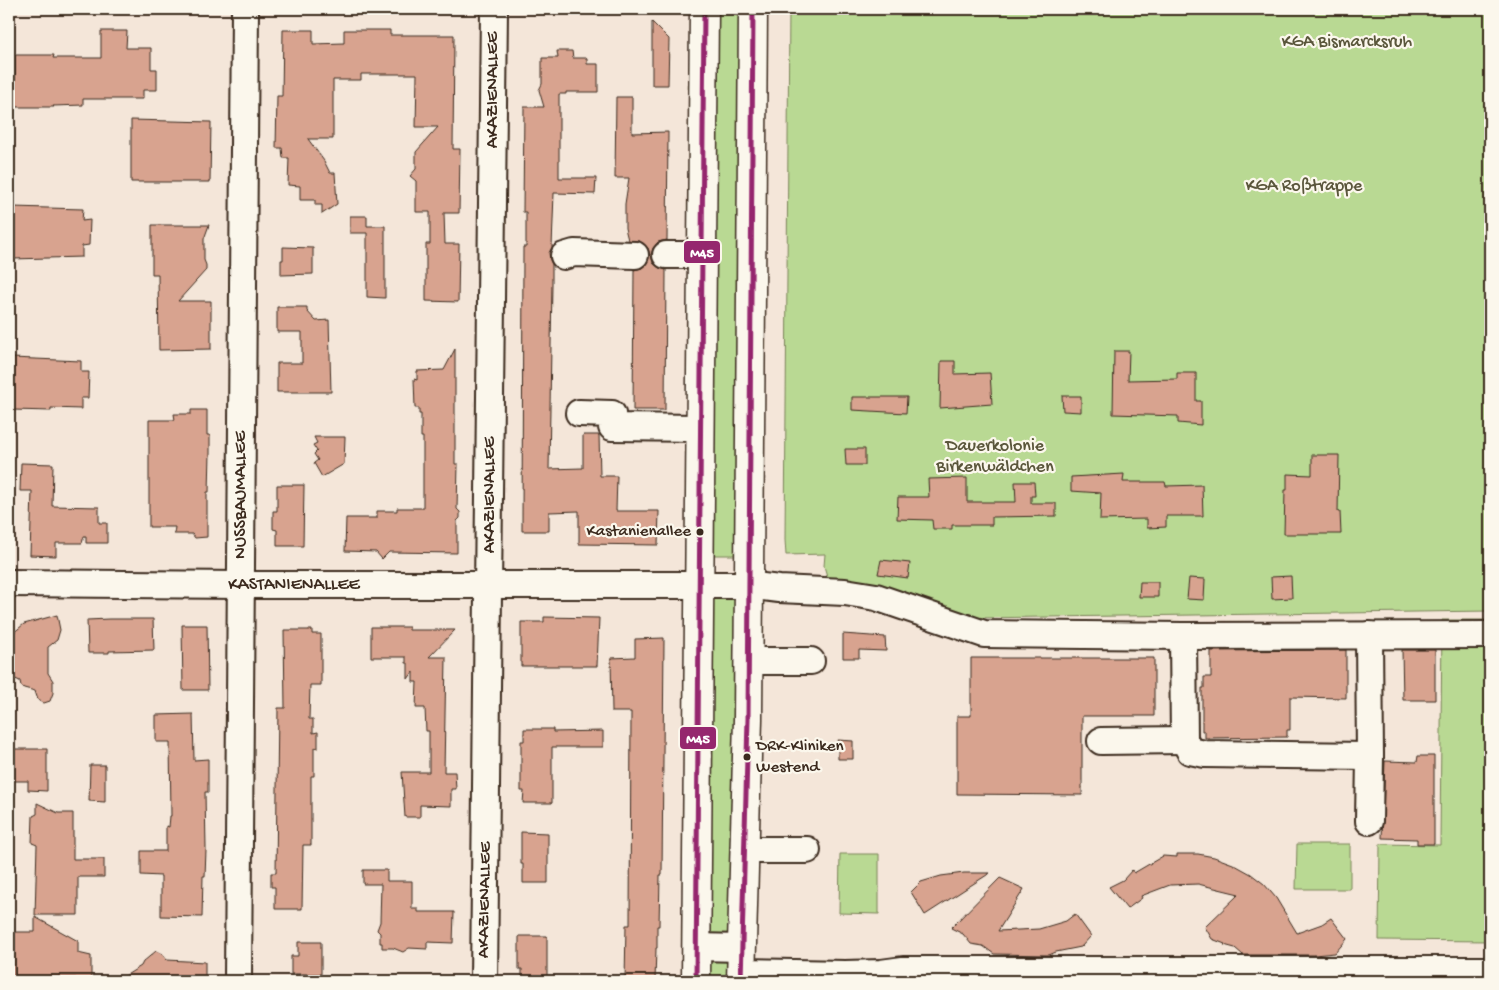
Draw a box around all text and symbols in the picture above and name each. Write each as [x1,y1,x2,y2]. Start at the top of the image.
street label: AKAZIENALLEE [483,31,504,148]
park label: KGA Bismarcksruh [1282,32,1412,53]
park label: KGA Roßtrappe [1246,176,1363,197]
line badge: M45 [683,240,721,264]
text: M45 [690,246,714,263]
street label: NUSSBAUMALLEE [231,430,252,559]
street label: AKAZIENALLEE [480,436,501,553]
park label: Dauerkolonie Birkenwäldchen [935,436,1054,478]
place label: Kastanienallee [586,522,691,542]
marker: Kastanienallee [695,527,705,537]
street label: KASTANIENALLEE [228,575,361,596]
line badge: M45 [679,726,717,750]
text: M45 [686,732,710,749]
place label: DRK-Kliniken Westend [755,737,844,778]
marker: DRK-Kliniken Westend [742,752,752,762]
street label: AKAZIENALLEE [473,841,497,958]

